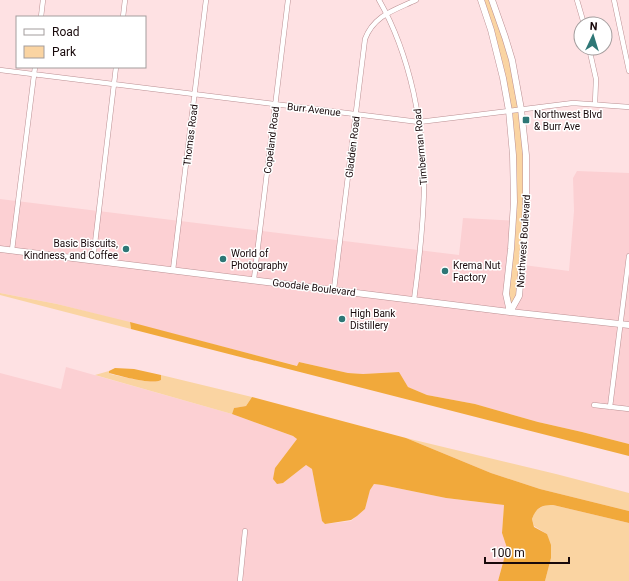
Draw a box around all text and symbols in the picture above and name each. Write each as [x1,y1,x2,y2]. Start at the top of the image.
legend [16,16,146,68]
north arrow [573,16,613,56]
text: N [589,20,598,33]
text: Road [52,25,80,39]
text: Park [52,45,77,59]
street label: Burr Avenue [287,101,341,118]
street label: Thomas Road [181,104,200,166]
street label: Copeland Road [262,106,281,174]
street label: Timberman Road [412,108,429,186]
place label: Northwest Blvd & Burr Ave [534,109,602,132]
marker: Northwest Blvd & Burr Ave [521,115,531,125]
street label: Gladden Road [343,116,362,179]
street label: Northwest Boulevard [515,194,532,288]
place label: Basic Biscuits, Kindness, and Coffee [24,238,118,261]
marker: Basic Biscuits, Kindness, and Coffee [121,244,131,254]
place label: World of Photography [231,248,288,271]
marker: World of Photography [218,254,228,264]
place label: Krema Nut Factory [453,260,500,283]
marker: Krema Nut Factory [440,266,450,276]
street label: Goodale Boulevard [272,277,356,298]
place label: High Bank Distillery [350,308,396,331]
marker: High Bank Distillery [337,314,347,324]
scale bar [485,539,569,565]
text: 100 m [491,546,525,560]

